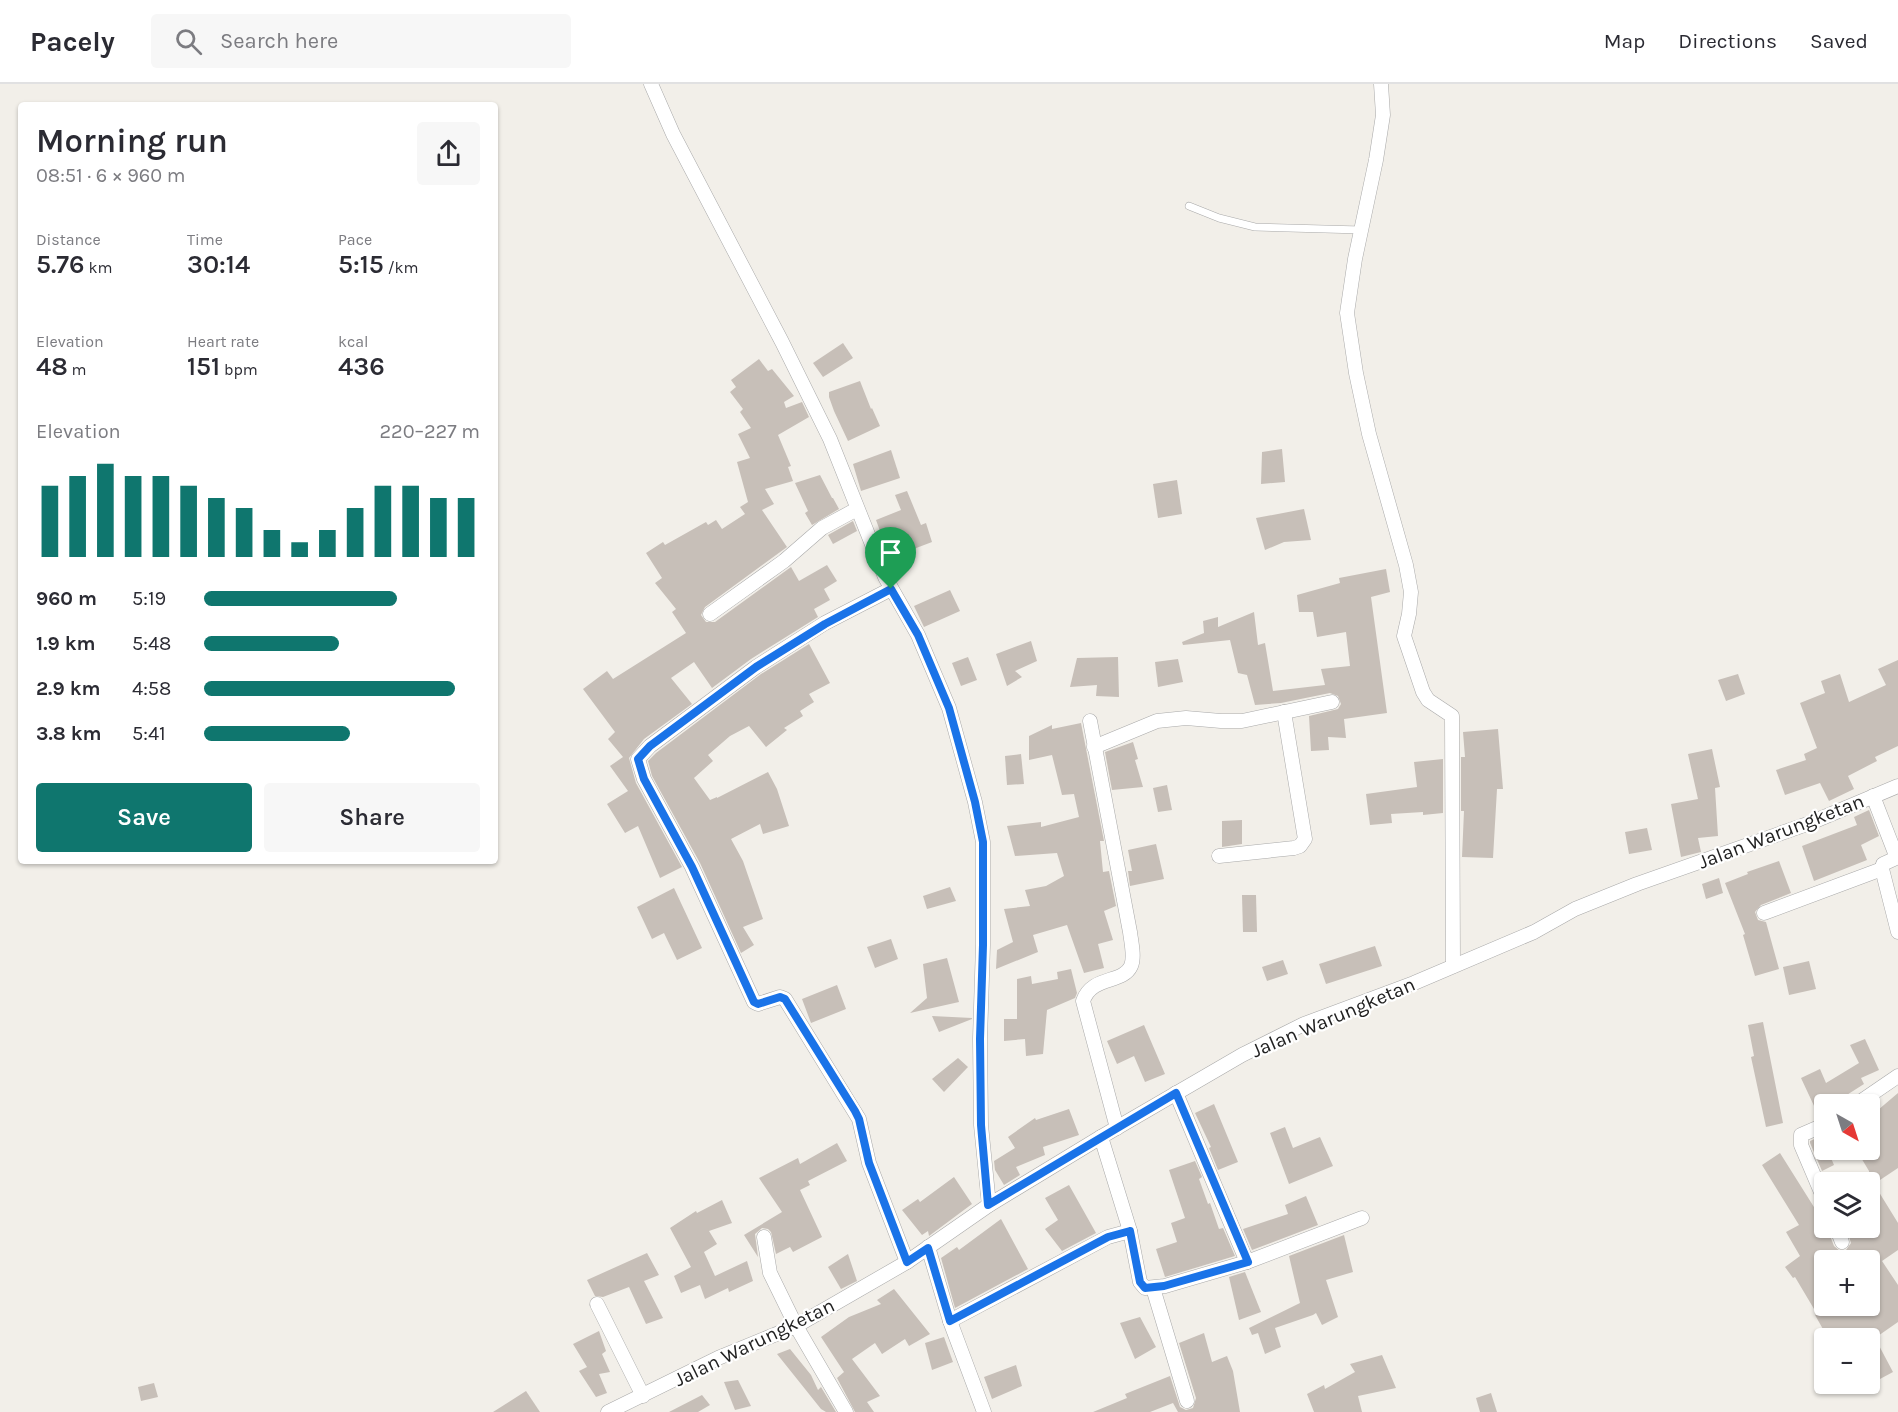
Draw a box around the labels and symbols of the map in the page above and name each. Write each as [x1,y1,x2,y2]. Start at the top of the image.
pin [865,527,916,589]
street label: Jalan Warungketan [1695,789,1867,874]
street label: Jalan Warungketan [1248,973,1419,1062]
north arrow [1814,1094,1880,1160]
street label: Jalan Warungketan [670,1294,838,1391]

